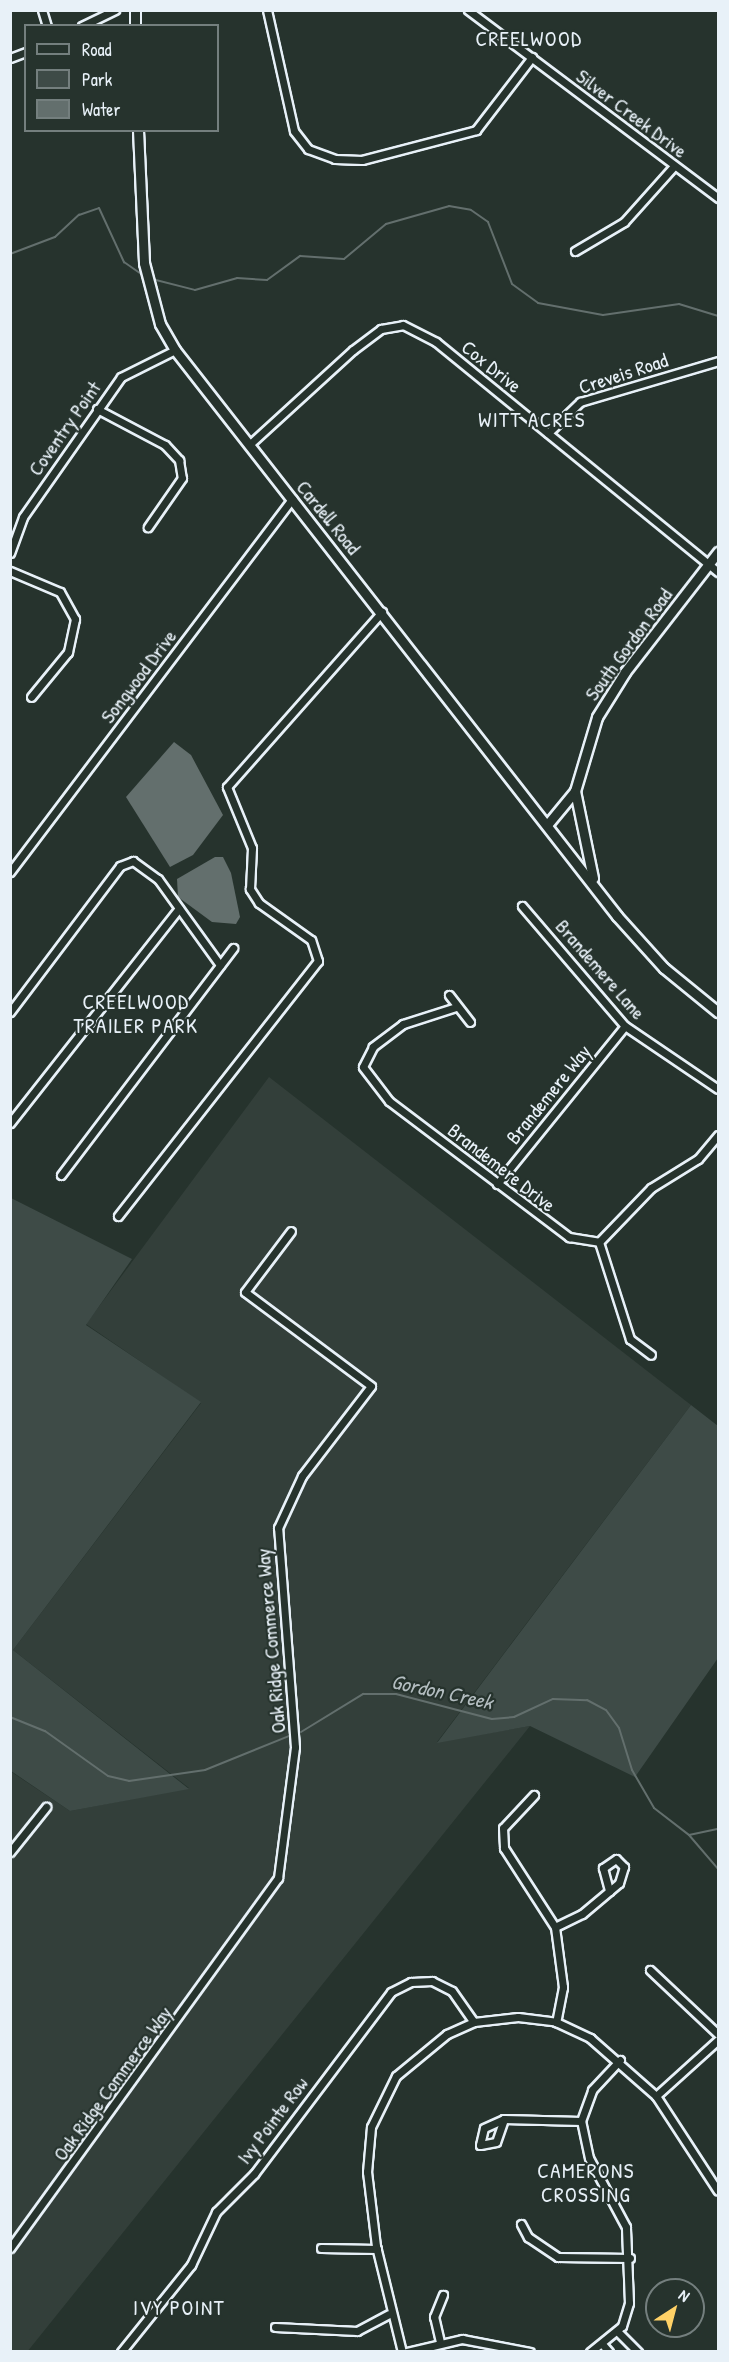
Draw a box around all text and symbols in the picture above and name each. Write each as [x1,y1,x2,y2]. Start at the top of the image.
legend [24,24,219,132]
district label: CREELWOOD [475,26,583,52]
text: Road [82,37,112,62]
street label: Silver Creek Drive [572,64,692,162]
text: Park [82,67,112,92]
text: Water [82,97,120,122]
street label: Cox Drive [457,335,527,397]
street label: Creveis Road [575,347,671,399]
street label: Coventry Point [23,376,105,480]
district label: WITT ACRES [478,407,586,433]
street label: Cardell Road [292,475,366,559]
street label: South Gordon Road [579,583,677,705]
street label: Songwood Drive [95,625,181,727]
street label: Brandemere Lane [551,914,651,1024]
district label: CREELWOOD TRAILER PARK [74,989,198,1039]
street label: Brandemere Way [501,1039,595,1149]
street label: Brandemere Drive [443,1118,561,1216]
street label: Oak Ridge Commerce Way [250,1548,290,1734]
water label: Gordon Creek [389,1669,495,1715]
street label: Oak Ridge Commerce Way [48,2001,176,2165]
street label: Ivy Pointe Row [231,2072,313,2168]
district label: CAMERONS CROSSING [537,2158,635,2208]
north arrow [645,2278,705,2338]
text: N [674,2284,694,2306]
district label: IVY POINT [133,2295,225,2321]

